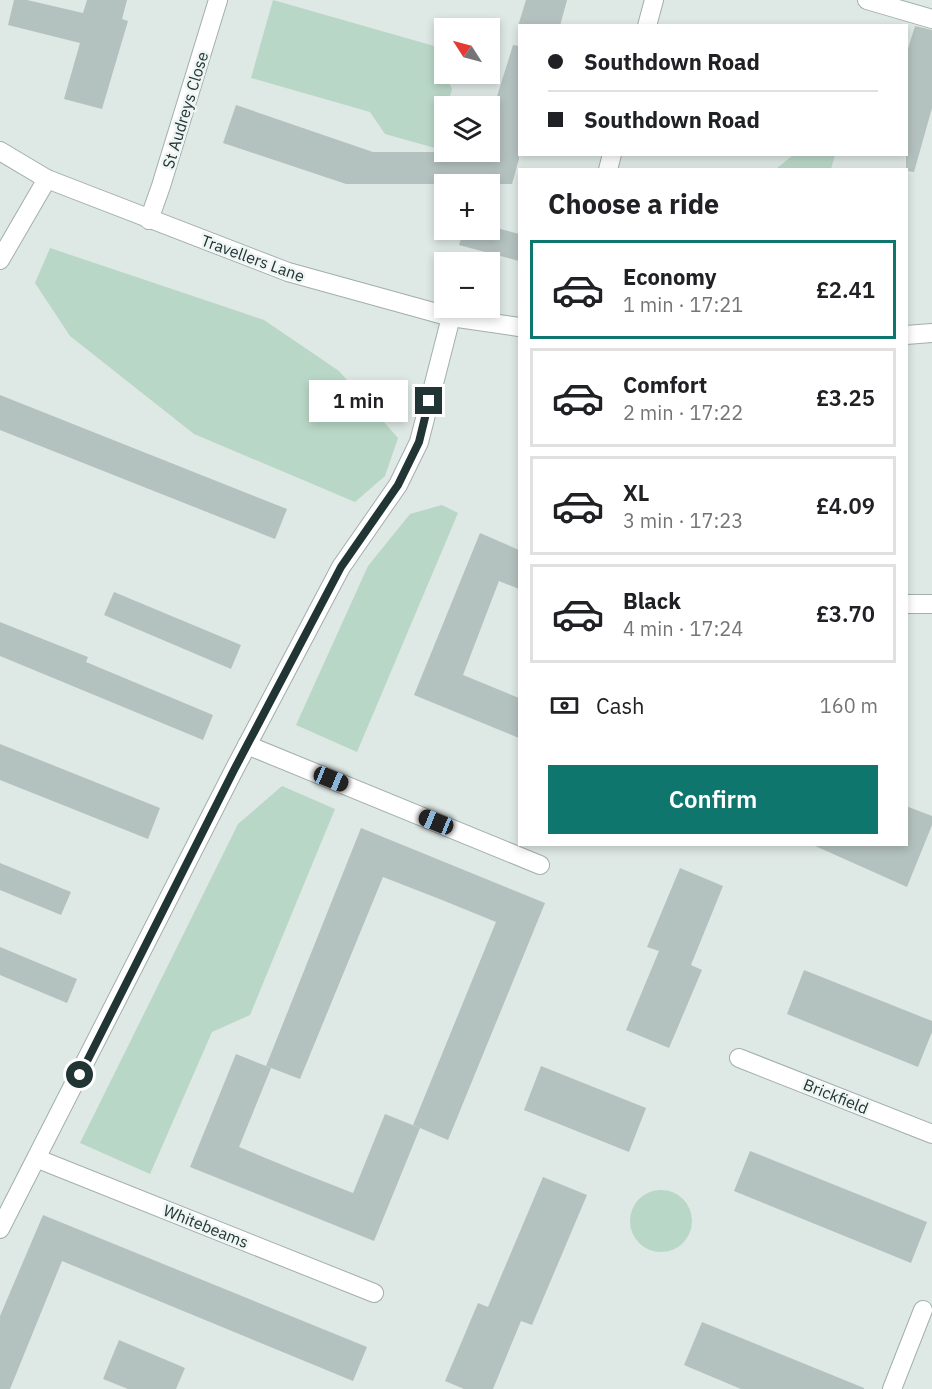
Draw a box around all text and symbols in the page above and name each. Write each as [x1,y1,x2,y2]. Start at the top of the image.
north arrow [434,18,500,84]
map controls [434,18,500,318]
text: Southdown Road [584,47,760,76]
street label: St Audreys Close [158,49,212,171]
button: layers [434,96,500,162]
text: Southdown Road [584,105,760,134]
button: + [434,174,500,240]
text: Choose a ride [548,186,719,221]
street label: Travellers Lane [199,230,308,286]
button: − [434,252,500,318]
text: Economy [623,262,717,291]
icon: car [551,263,605,317]
text: £2.41 [816,275,875,304]
text: 1 min · 17:21 [623,291,743,318]
text: Comfort [623,370,707,399]
icon: car [551,371,605,425]
callout: 1 min [309,380,408,422]
text: £3.25 [816,383,875,412]
text: 1 min [333,387,384,414]
route end [415,387,442,414]
text: 2 min · 17:22 [623,399,743,426]
text: XL [623,478,649,507]
icon: car [551,479,605,533]
text: £4.09 [816,491,875,520]
text: 3 min · 17:23 [623,507,743,534]
text: Black [623,586,681,615]
icon: car [551,587,605,641]
text: £3.70 [816,599,875,628]
text: 4 min · 17:24 [623,615,743,642]
icon: cash [548,689,581,722]
text: Cash [596,691,645,720]
text: 160 m [820,692,878,719]
car [311,764,351,794]
button: Confirm [548,765,878,834]
car [416,807,456,837]
route start [66,1061,93,1088]
street label: Brickfield [801,1074,871,1118]
street label: Whitebeams [161,1200,251,1252]

